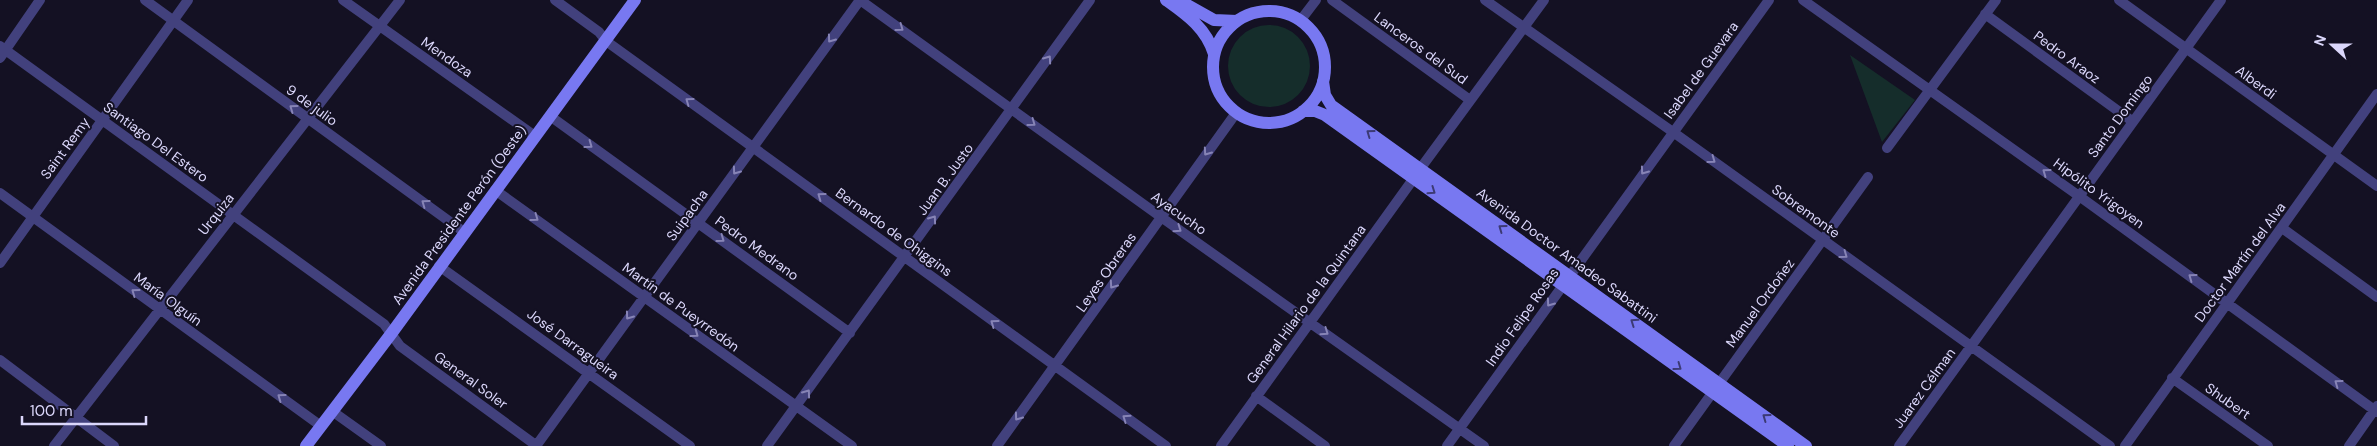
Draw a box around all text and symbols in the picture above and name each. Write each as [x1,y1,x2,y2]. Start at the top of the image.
street label: Lanceros del Sud [1371,8,1471,88]
street label: Isabel de Guevara [1660,18,1742,122]
north arrow [2307,20,2357,70]
one-way arrow [894,22,904,31]
street label: Pedro Araoz [2030,27,2104,87]
text: N [2310,32,2330,48]
street label: Mendoza [418,33,476,81]
one-way arrow [828,34,837,43]
one-way arrow [1042,55,1051,65]
street label: Alberdi [2232,61,2280,103]
street label: Santo Domingo [2084,71,2156,161]
street label: 9 de julio [283,80,341,130]
street label: Santiago Del Estero [100,98,212,186]
one-way arrow [685,98,695,107]
one-way arrow [289,105,299,114]
street label: Saint Remy [36,113,94,183]
one-way arrow [1026,117,1036,126]
street label: Avenida Presidente Perón (Oeste) [388,122,530,308]
one-way arrow [1366,130,1376,139]
one-way arrow [583,139,592,147]
street label: Juan B. Justo [913,139,977,219]
one-way arrow [1204,147,1213,156]
one-way arrow [1707,154,1716,163]
street label: Hipólito Yrigoyen [2050,154,2148,232]
one-way arrow [733,165,742,175]
one-way arrow [1641,165,1650,175]
one-way arrow [2042,169,2052,178]
street label: Sobremonte [1768,180,1844,242]
street label: Avenida Doctor Amadeo Sabattini [1473,183,1661,327]
street label: Bernardo de Ohiggins [832,184,956,280]
one-way arrow [1426,185,1436,194]
street label: Suipacha [662,186,712,244]
street label: Ayacucho [1148,187,1210,239]
street label: Urquiza [194,189,238,239]
one-way arrow [817,193,827,202]
street label: Doctor Martín del Alva [2190,199,2290,325]
one-way arrow [421,200,431,209]
one-way arrow [529,212,539,221]
street label: Pedro Medrano [712,212,802,284]
one-way arrow [927,215,936,225]
street label: General Hilario de la Quintana [1242,221,1370,387]
one-way arrow [1172,223,1181,232]
one-way arrow [1498,225,1508,234]
street label: Leyes Obreras [1072,229,1140,315]
one-way arrow [715,234,724,242]
one-way arrow [1838,249,1848,258]
street label: Manuel Ordoñez [1722,255,1798,351]
street label: Martín de Pueyrredón [619,259,743,355]
street label: Indio Felipe Rosas [1482,265,1562,369]
street label: María Olguín [130,268,206,330]
one-way arrow [2188,274,2198,283]
one-way arrow [1110,279,1119,289]
one-way arrow [132,289,141,298]
one-way arrow [1547,297,1556,307]
street label: José Darragueira [524,305,622,383]
one-way arrow [626,310,635,320]
one-way arrow [1630,319,1640,328]
one-way arrow [991,320,1000,329]
one-way arrow [1319,326,1329,335]
one-way arrow [689,328,699,337]
street label: Juarez Célman [1889,344,1959,432]
street label: General Soler [431,347,511,413]
one-way arrow [1672,361,1681,369]
street label: Shubert [2202,379,2254,423]
one-way arrow [2334,380,2344,389]
one-way arrow [801,390,809,399]
scale bar [22,394,146,426]
one-way arrow [278,395,287,403]
text: 100 m [30,401,73,421]
one-way arrow [1016,411,1024,420]
one-way arrow [1762,414,1772,423]
one-way arrow [1122,415,1132,424]

